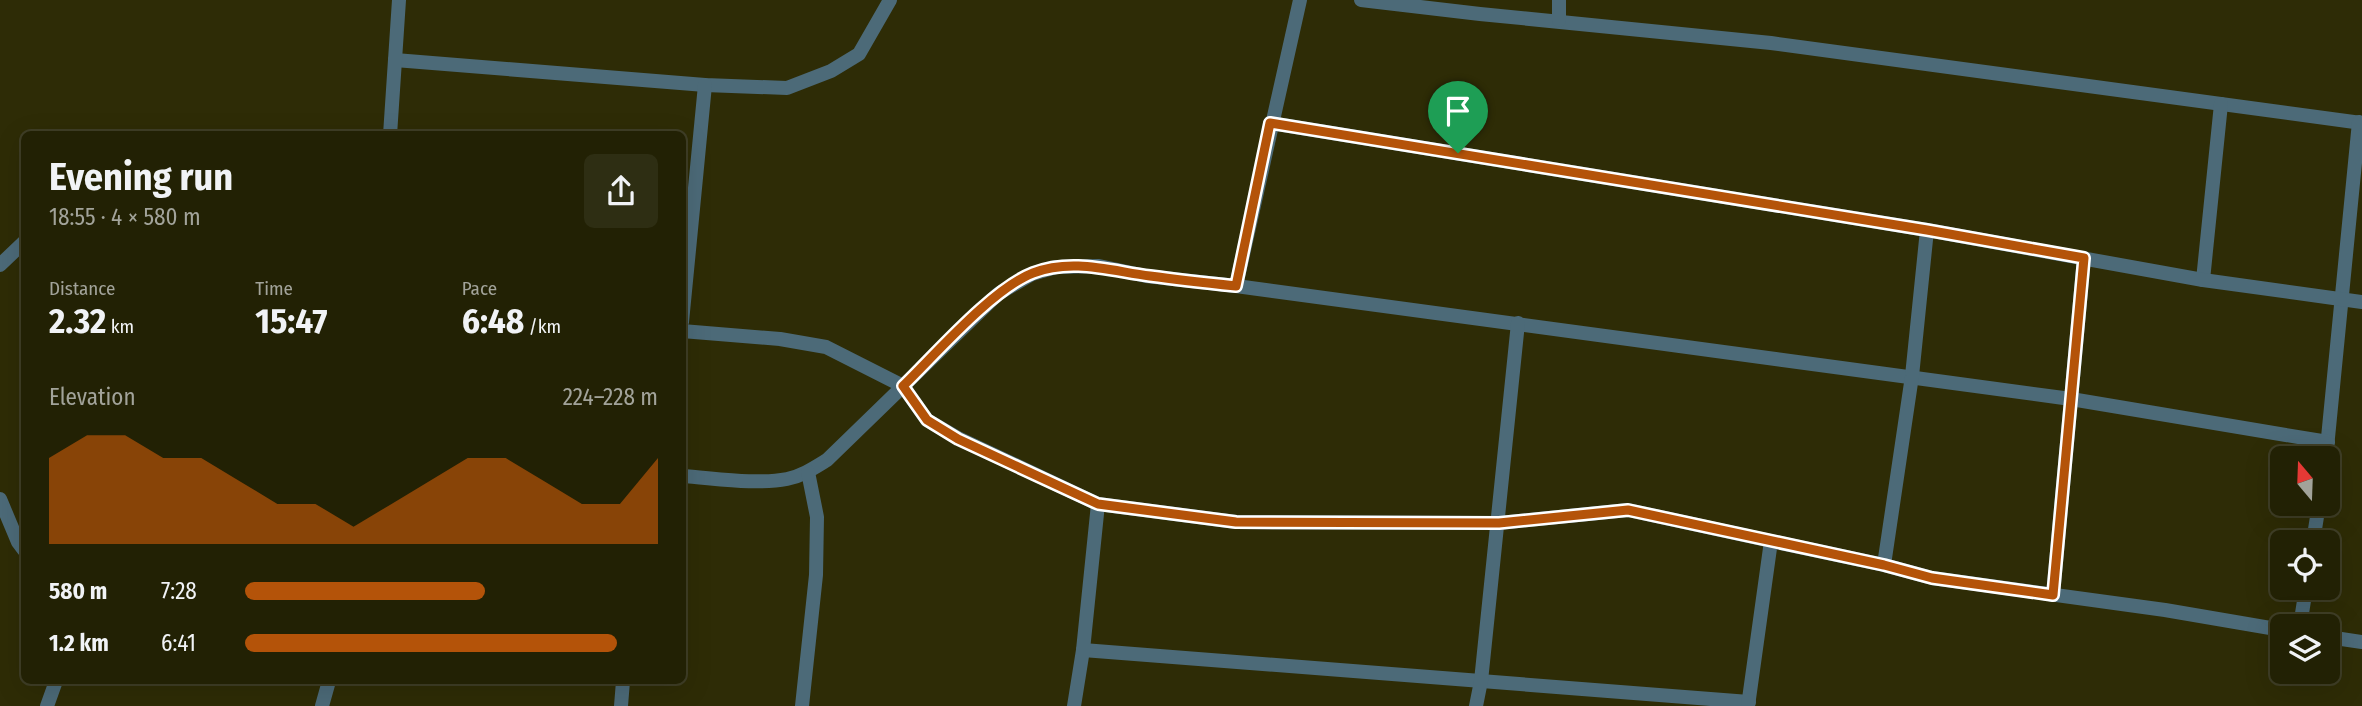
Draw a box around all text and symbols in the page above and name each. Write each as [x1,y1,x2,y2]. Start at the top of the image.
pin [1428,81,1488,153]
icon: arrive [1439,92,1477,130]
text: Evening run [49,154,233,200]
button: share [584,154,658,228]
text: 18:55 · 4 × 580 m [49,203,201,231]
text: Distance [49,277,116,300]
text: Time [255,277,293,300]
text: Pace [462,277,497,300]
text: 2.32 [49,300,106,342]
text: 15:47 [255,300,327,342]
text: 6:48 [462,300,524,342]
text: km [106,315,134,338]
text: /km [524,315,561,338]
text: Elevation [49,383,136,411]
text: 224–228 m [563,383,658,411]
north arrow [2270,446,2340,516]
map controls [2270,446,2340,684]
button: locate [2270,530,2340,600]
text: 580 m [49,577,107,605]
text: 7:28 [161,577,197,605]
button: layers [2270,614,2340,684]
text: 1.2 km [49,629,109,657]
text: 6:41 [161,629,196,657]

